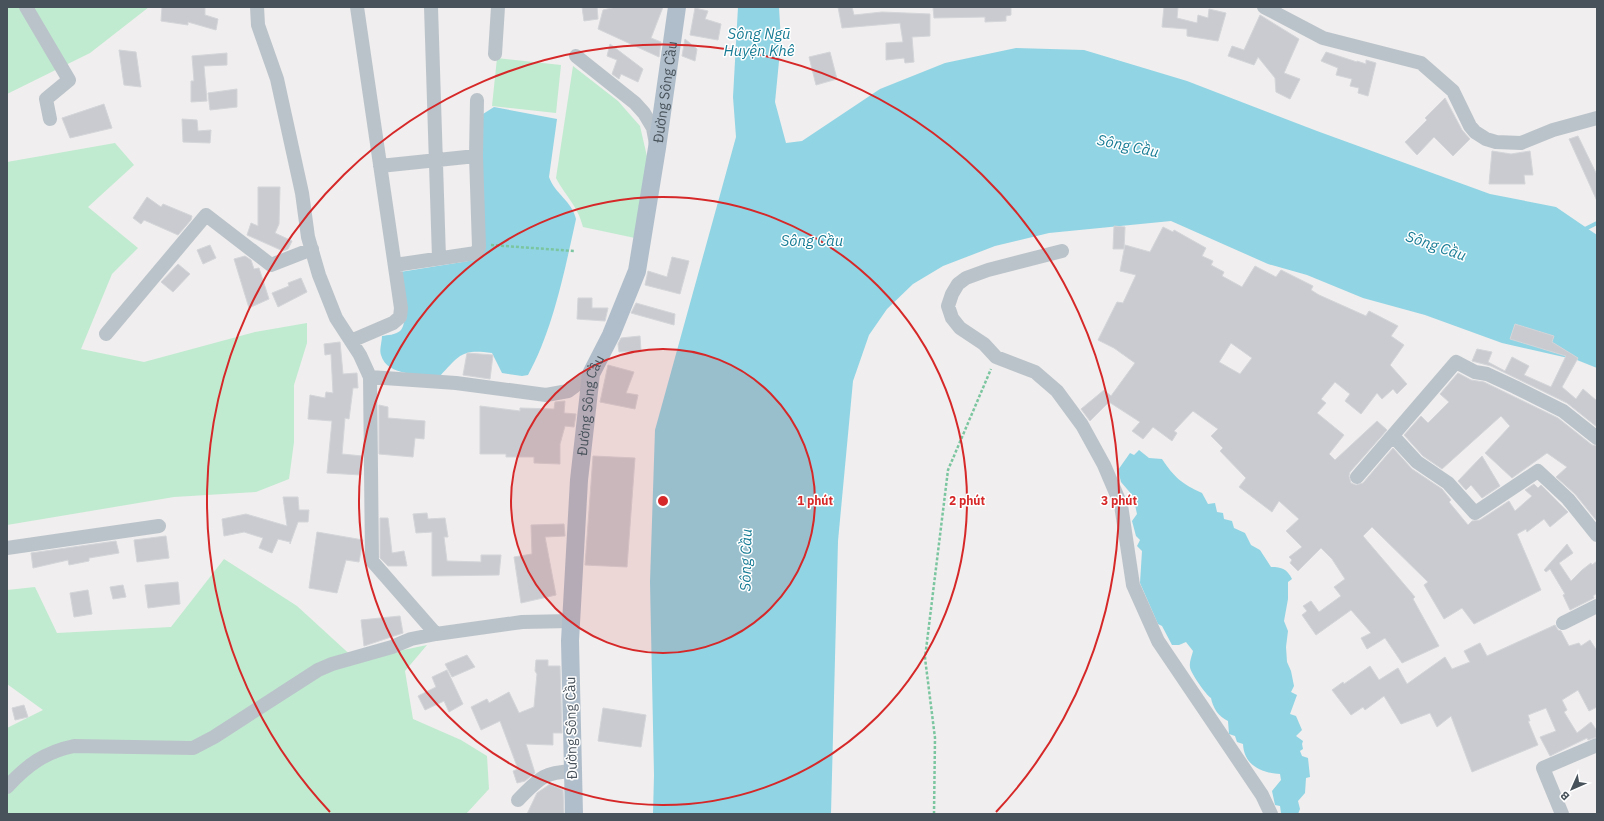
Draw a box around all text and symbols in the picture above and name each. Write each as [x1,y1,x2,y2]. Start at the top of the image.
water label: Sông Ngũ Huyện Khê [724,24,795,60]
street label: Đường Sông Cầu [649,40,681,144]
water label: Sông Cầu [1096,130,1161,161]
water label: Sông Cầu [1403,226,1469,265]
water label: Sông Cầu [781,231,843,250]
street label: Đường Sông Cầu [573,352,608,457]
text: 1 phút [797,493,834,508]
text: 2 phút [949,493,986,508]
text: 3 phút [1101,493,1138,508]
centre of rings [656,494,670,508]
water label: Sông Cầu [735,529,756,591]
street label: Đường Sông Cầu [561,677,581,779]
north arrow [1552,769,1592,809]
text: B [1557,789,1572,804]

